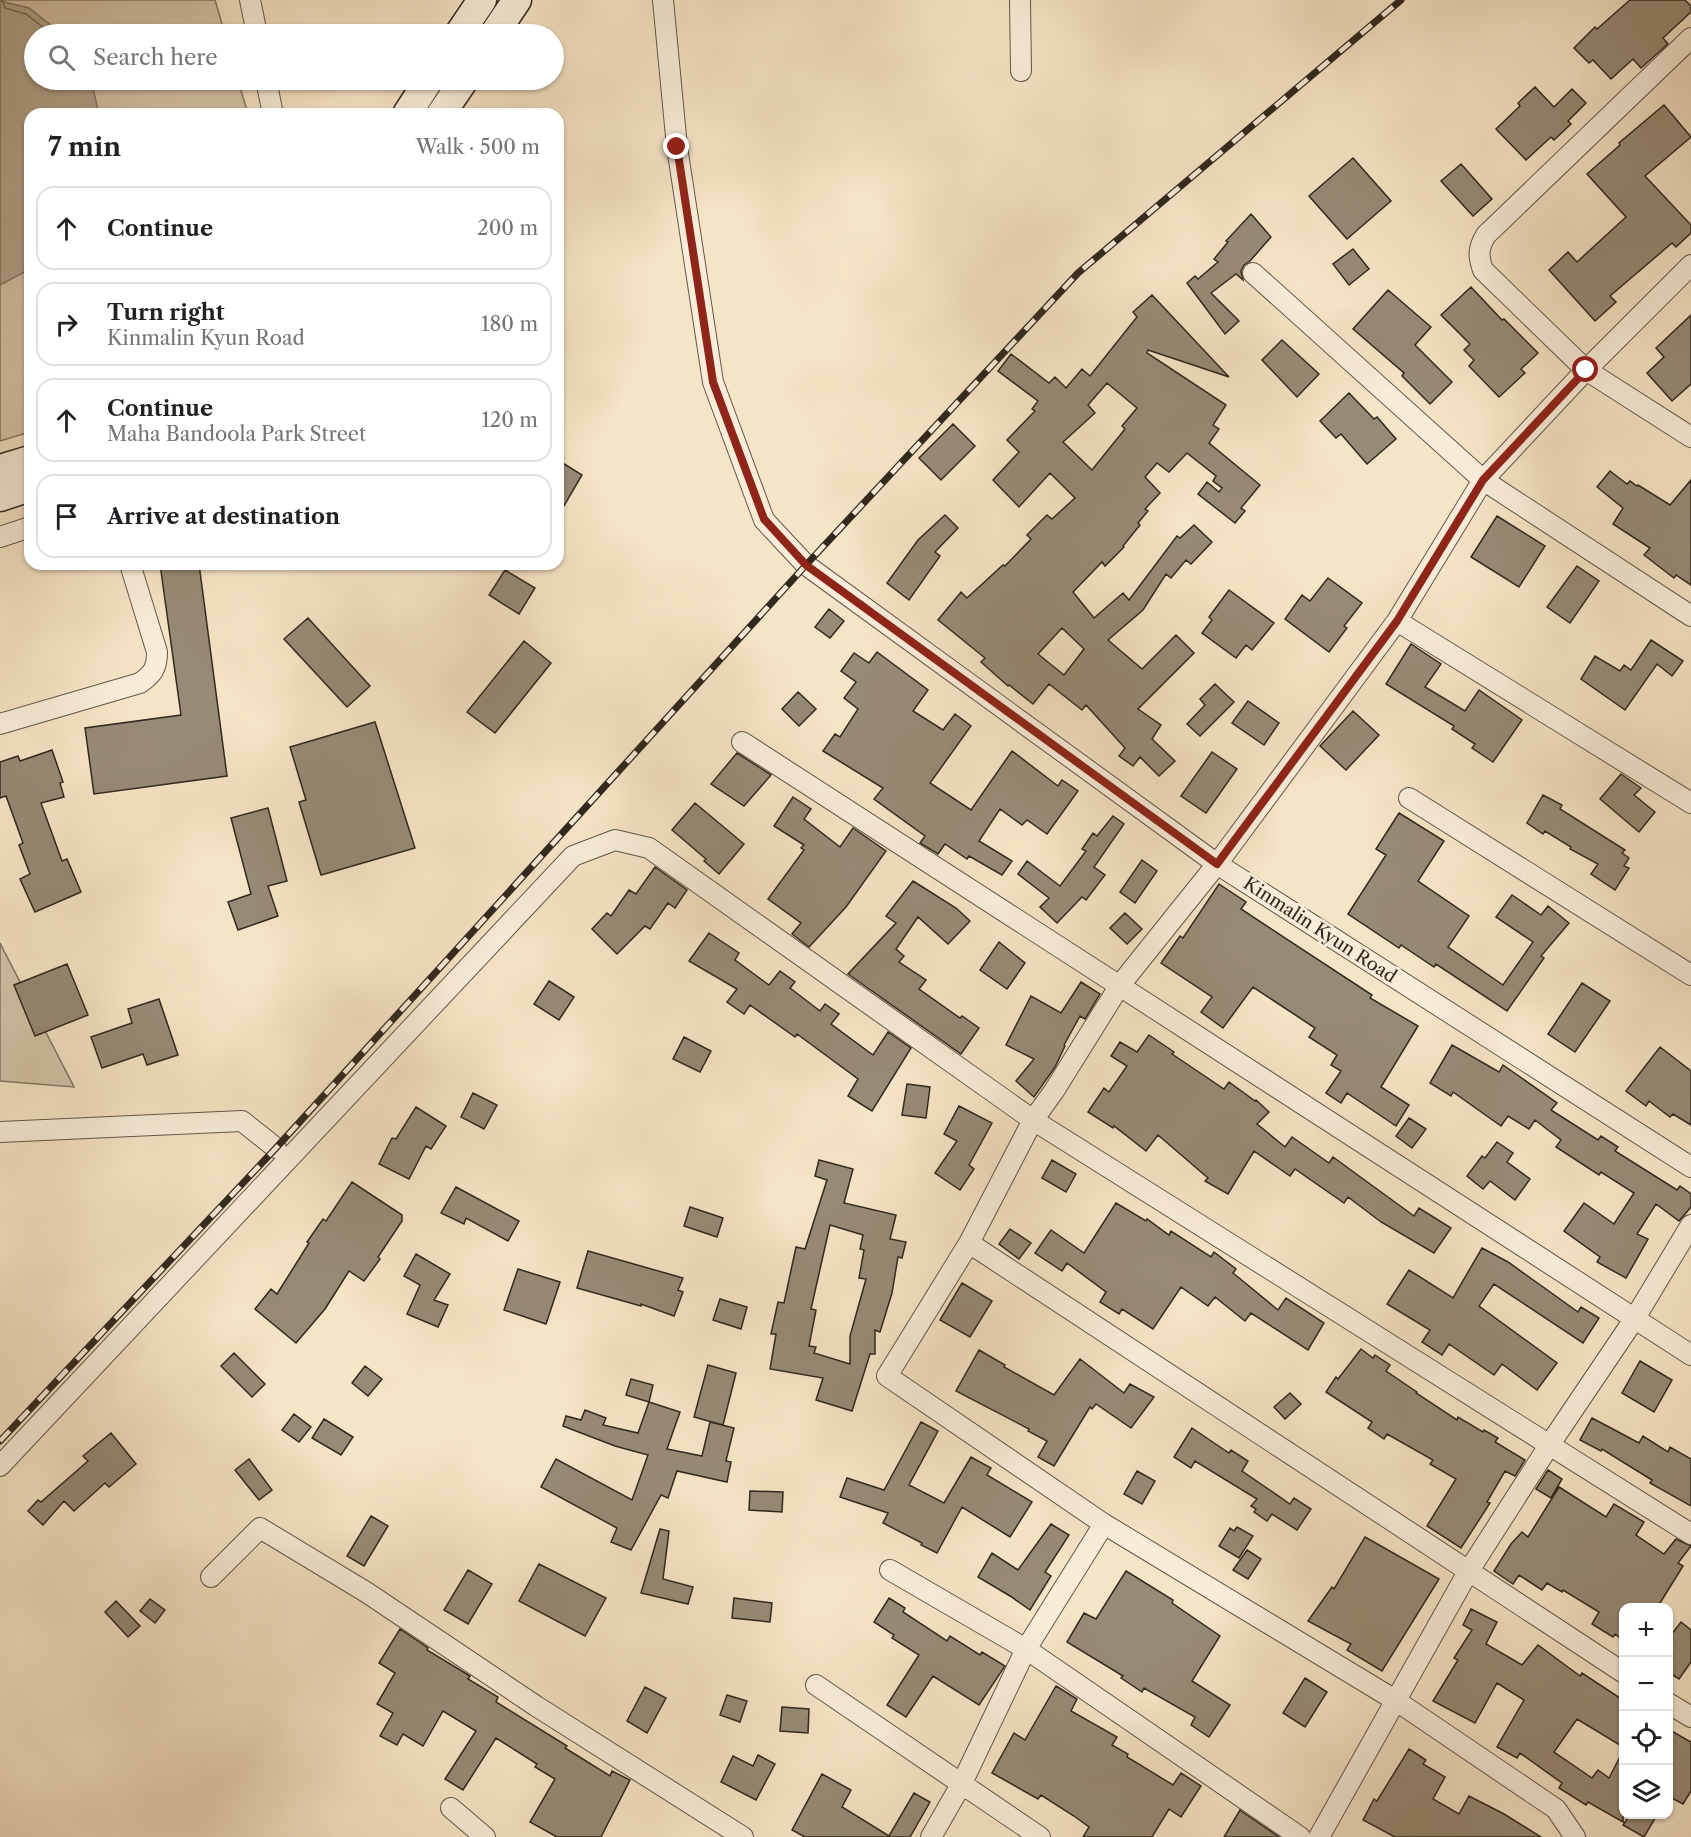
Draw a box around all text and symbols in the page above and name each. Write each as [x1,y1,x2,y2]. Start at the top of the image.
search box [24,24,564,90]
icon: search [45,41,78,74]
text: Search here [93,44,218,71]
text: 7 min [48,131,121,163]
route end [663,133,689,159]
text: Walk · 500 m [416,135,540,159]
icon: ahead [50,212,83,245]
text: Continue [107,215,213,242]
text: 200 m [477,216,538,240]
text: Turn right [107,299,225,326]
icon: right [50,308,83,341]
text: 180 m [481,312,538,336]
text: Kinmalin Kyun Road [107,326,305,350]
route start [1572,356,1598,382]
text: Continue [107,395,213,422]
icon: ahead [50,404,83,437]
text: 120 m [481,408,538,432]
text: Maha Bandoola Park Street [107,422,366,446]
icon: arrive [50,500,83,533]
text: Arrive at destination [107,503,340,530]
street label: Kinmalin Kyun Road [1239,872,1401,988]
map controls [1619,1603,1673,1819]
button: + [1619,1603,1673,1657]
button: − [1619,1657,1673,1711]
button: locate [1619,1711,1673,1765]
button: layers [1619,1765,1673,1819]

